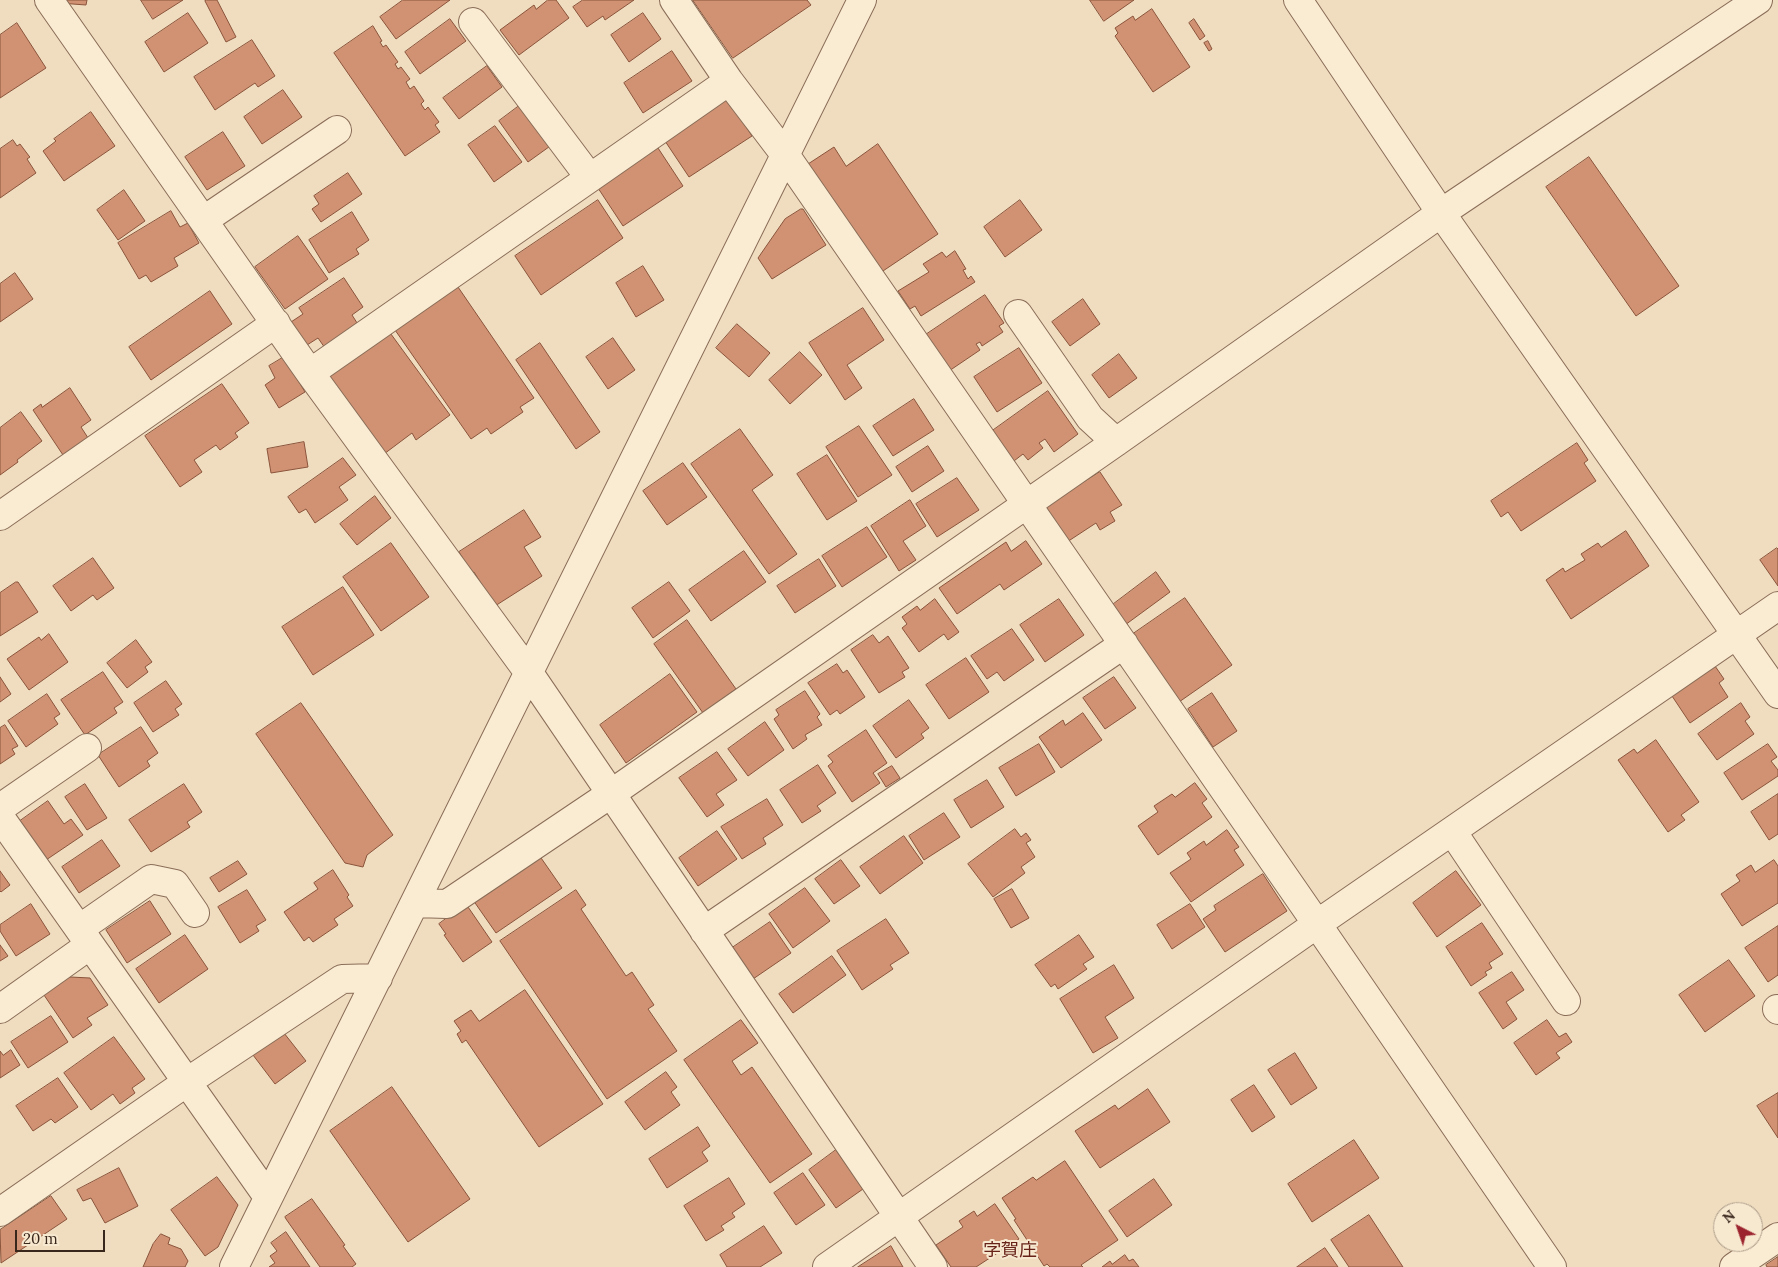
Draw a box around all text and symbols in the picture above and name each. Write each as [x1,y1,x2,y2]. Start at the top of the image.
north arrow [1713,1202,1763,1252]
text: N [1719,1206,1739,1227]
scale bar [18,1220,108,1252]
text: 20 m [23,1229,58,1248]
district label: 字賀庄 [983,1240,1037,1262]

